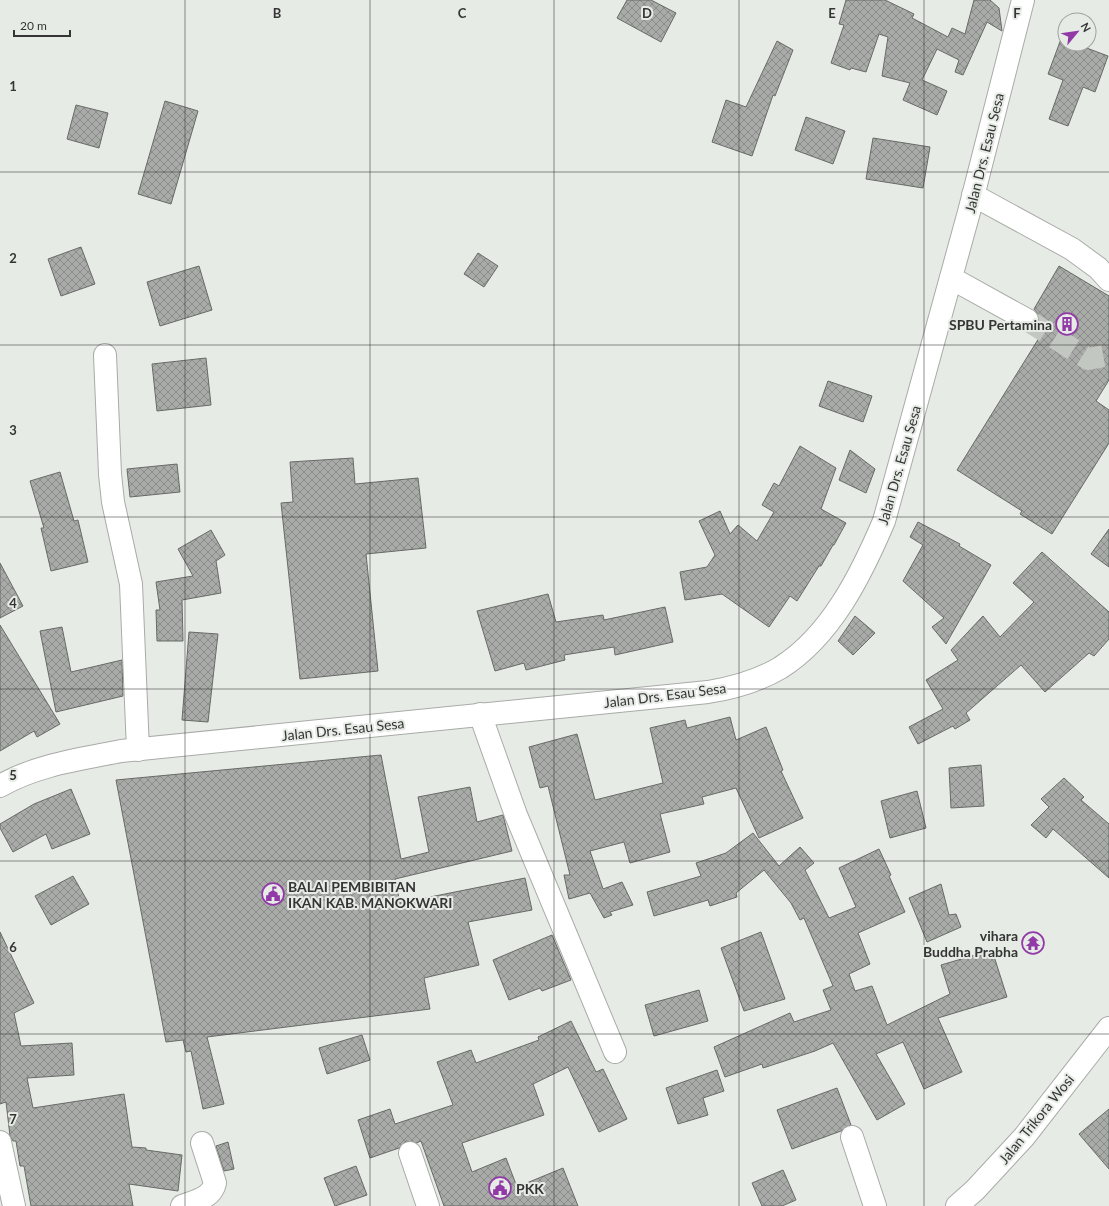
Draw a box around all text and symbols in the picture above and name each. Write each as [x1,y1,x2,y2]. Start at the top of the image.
text: B [273,5,282,21]
text: C [458,5,467,21]
text: D [642,5,652,21]
text: E [828,5,836,21]
text: F [1013,5,1021,21]
scale bar [14,12,70,38]
north arrow [1057,12,1097,52]
text: 20 m [20,18,47,33]
text: N [1078,20,1094,34]
text: 1 [9,78,17,94]
street label: Jalan Drs. Esau Sesa [961,91,1007,215]
text: 2 [9,250,17,266]
building icon: SPBU Pertamina [1054,311,1080,337]
place label: SPBU Pertamina [949,316,1052,333]
street label: Jalan Drs. Esau Sesa [874,403,924,527]
text: 3 [9,422,17,438]
text: 4 [9,595,17,611]
street label: Jalan Drs. Esau Sesa [603,679,727,711]
street label: Jalan Drs. Esau Sesa [281,714,405,744]
text: 5 [9,767,17,783]
place label: BALAI PEMBIBITAN IKAN KAB. MANOKWARI [288,878,453,911]
public building icon: BALAI PEMBIBITAN IKAN KAB. MANOKWARI [260,881,286,907]
place label: vihara Buddha Prabha [923,927,1018,960]
temple icon: vihara Buddha Prabha [1020,930,1046,956]
text: 6 [9,939,17,955]
street label: Jalan Trikora Wosi [995,1071,1077,1167]
text: 7 [9,1111,17,1127]
public building icon: PKK [487,1175,513,1201]
place label: PKK [516,1180,544,1197]

